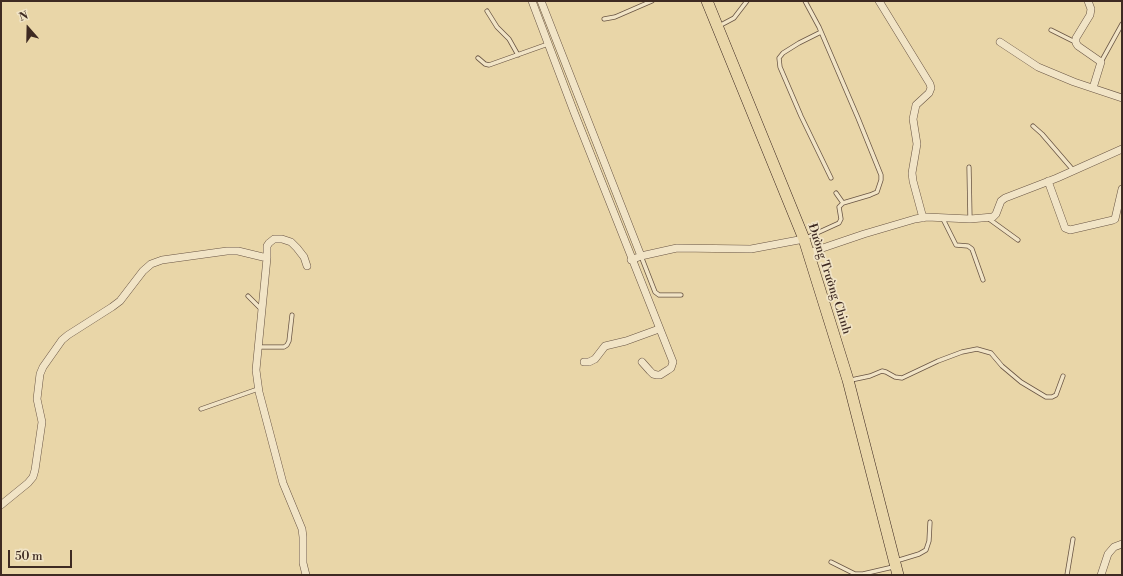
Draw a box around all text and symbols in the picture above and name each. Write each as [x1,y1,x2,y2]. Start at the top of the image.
north arrow [8,8,48,48]
text: N [17,9,30,25]
street label: Đường Trường Chinh [804,222,854,336]
scale bar [10,542,74,568]
text: 50 m [15,549,43,564]

